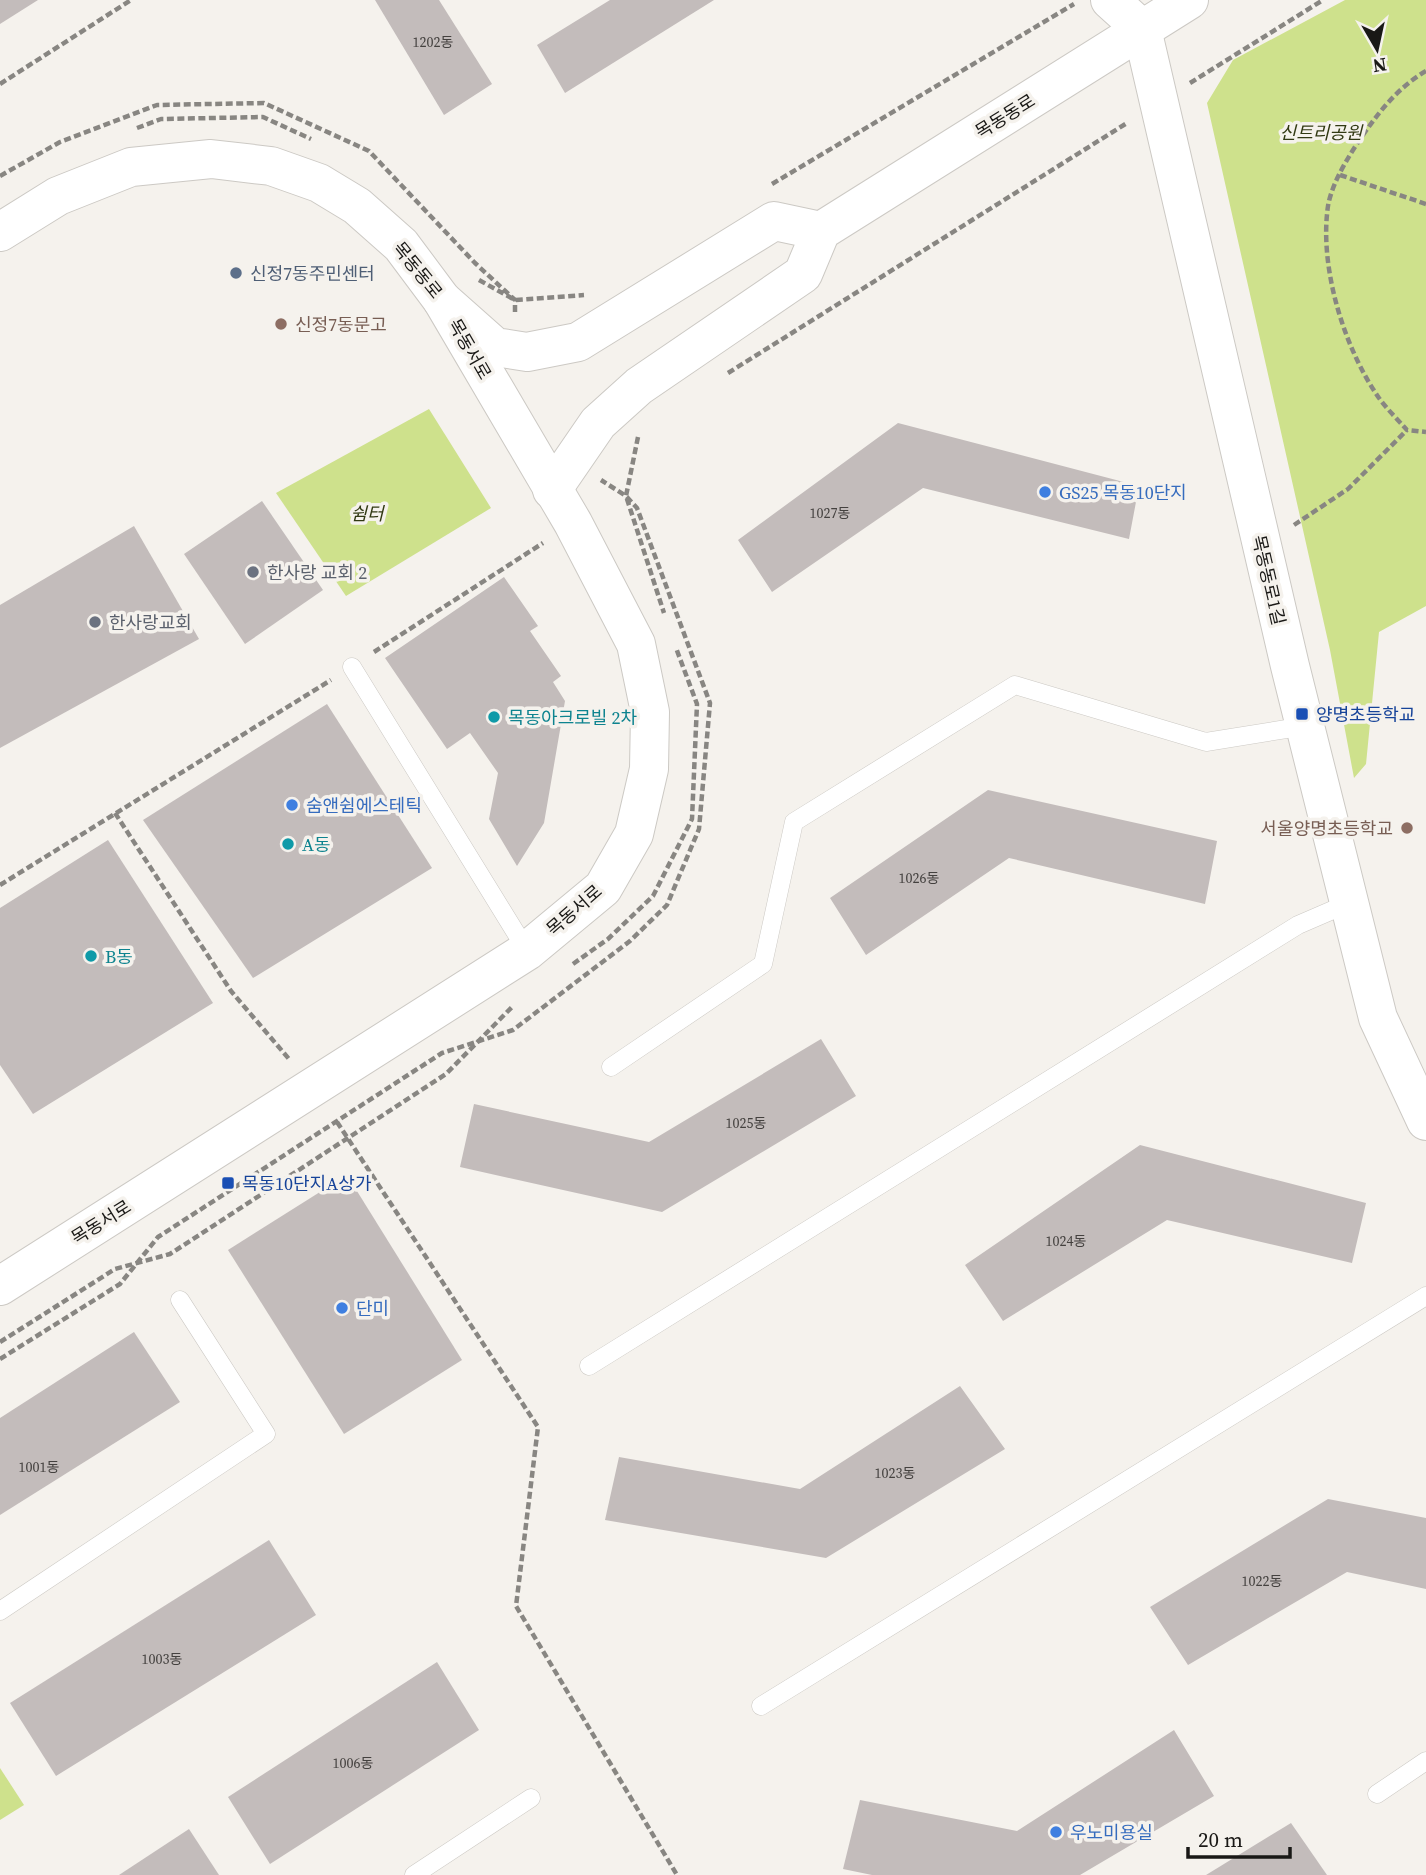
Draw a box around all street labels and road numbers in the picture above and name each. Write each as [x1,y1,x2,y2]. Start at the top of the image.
street label: 목동동로 [970,88,1040,144]
street label: 목동동로 [387,236,449,304]
street label: 목동서로 [443,314,497,384]
street label: 목동동로1길 [1246,532,1292,628]
street label: 목동서로 [541,879,607,941]
street label: 목동서로 [66,1194,136,1250]

